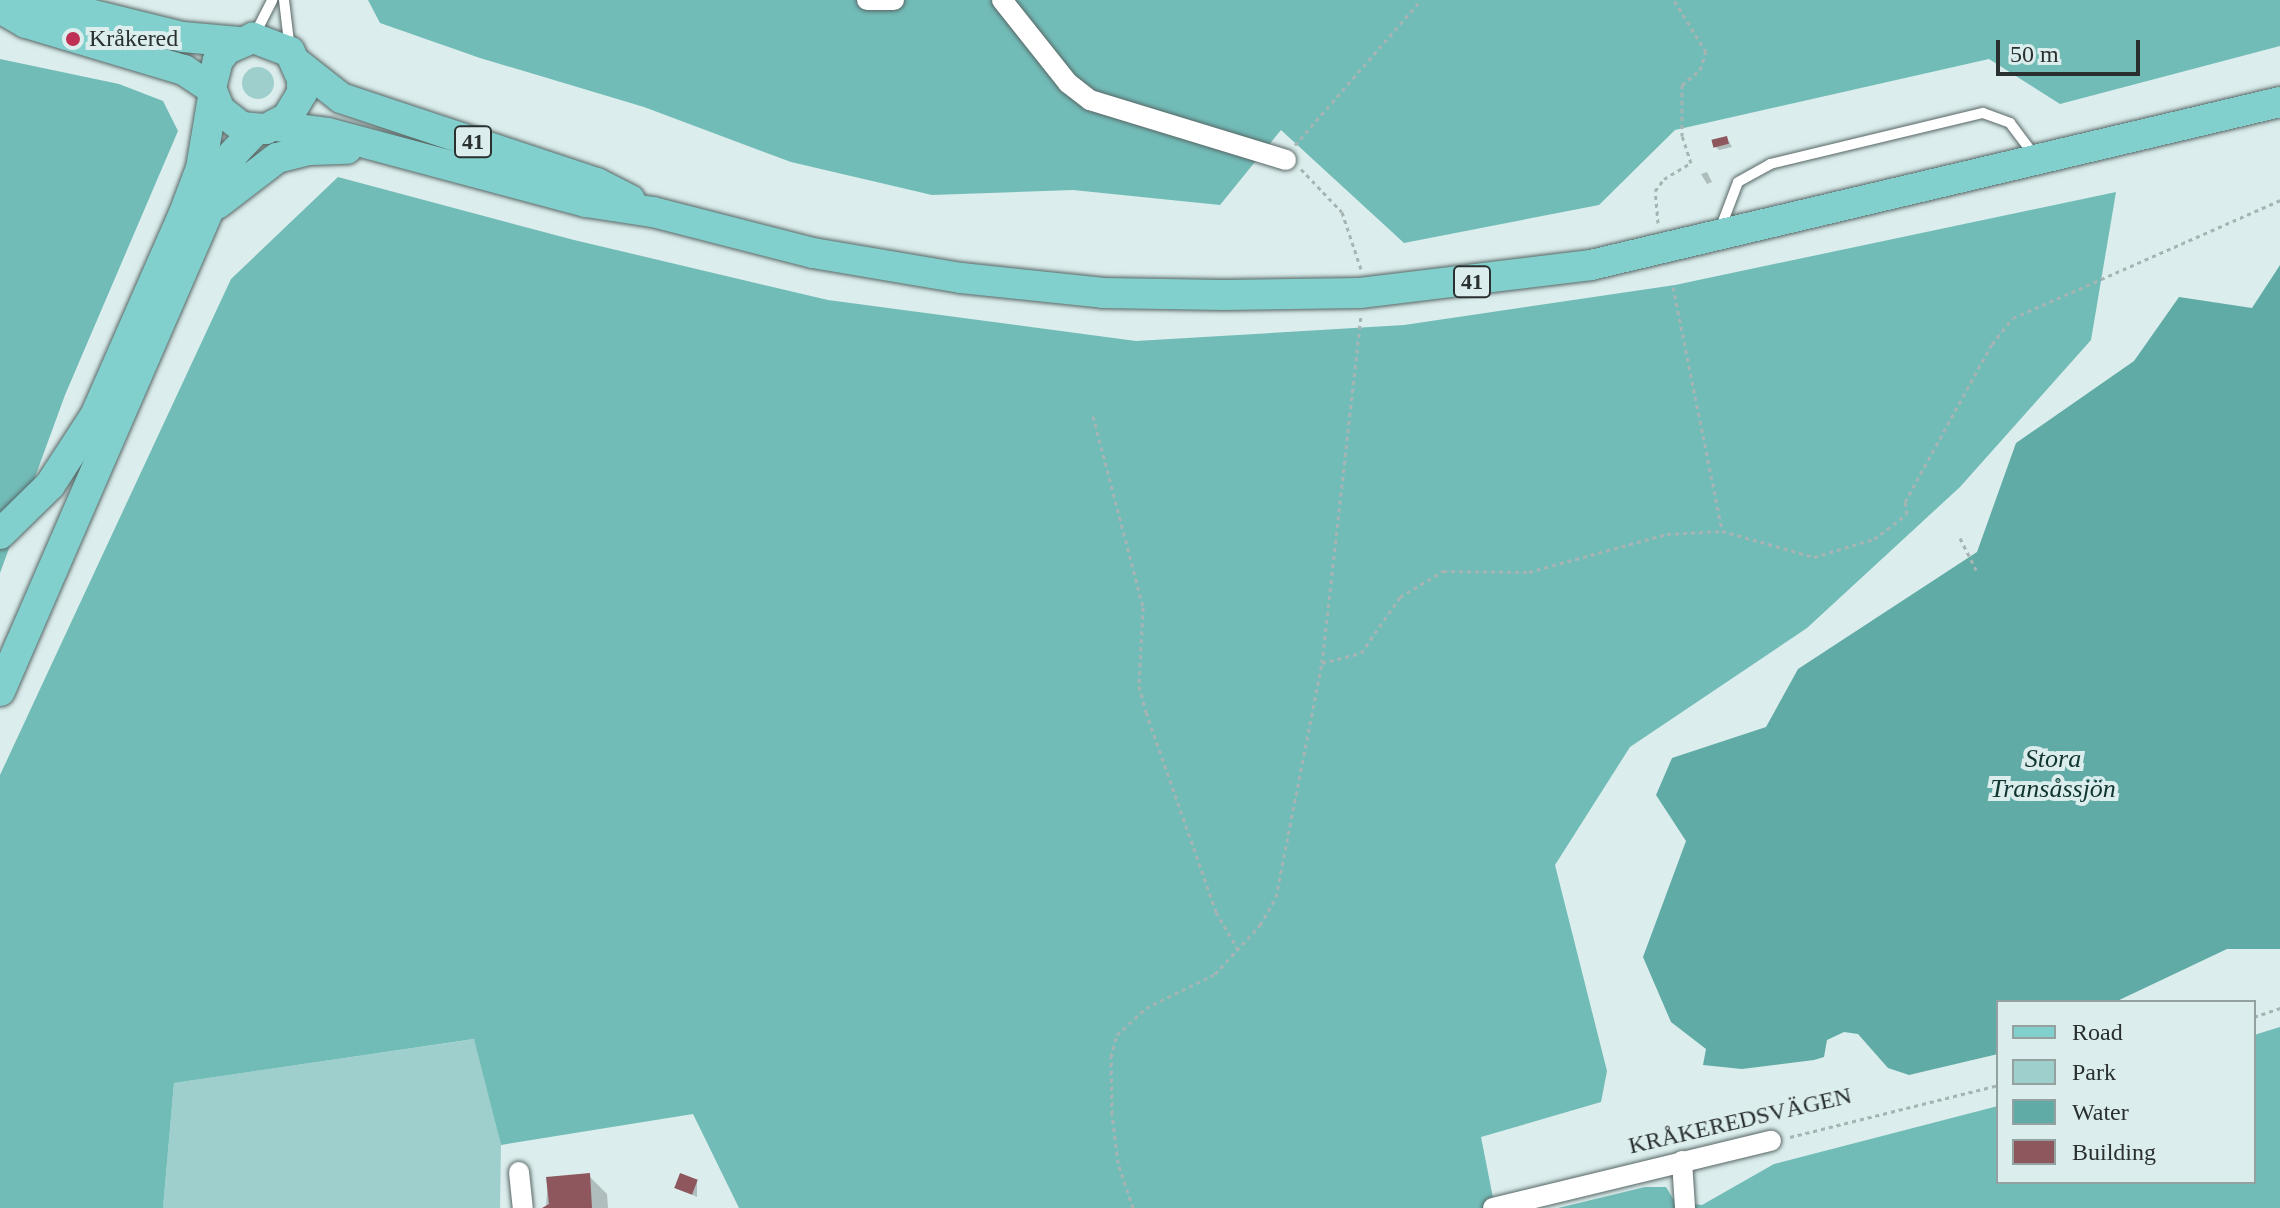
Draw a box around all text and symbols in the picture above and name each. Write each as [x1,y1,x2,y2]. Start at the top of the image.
scale bar [2000,24,2144,74]
place label: Kråkered [89,25,178,53]
marker: Kråkered [64,30,82,48]
text: 50 m [2010,41,2059,67]
road number: 41 [453,124,493,160]
road number: 41 [1452,264,1492,300]
water label: Stora Transåssjön [1990,743,2116,804]
legend [1996,1000,2256,1184]
text: Road [2072,1019,2123,1045]
text: Park [2072,1059,2116,1085]
street label: KRÅKEREDSVÄGEN [1626,1081,1854,1161]
text: Water [2072,1099,2129,1125]
text: Building [2072,1139,2156,1165]

